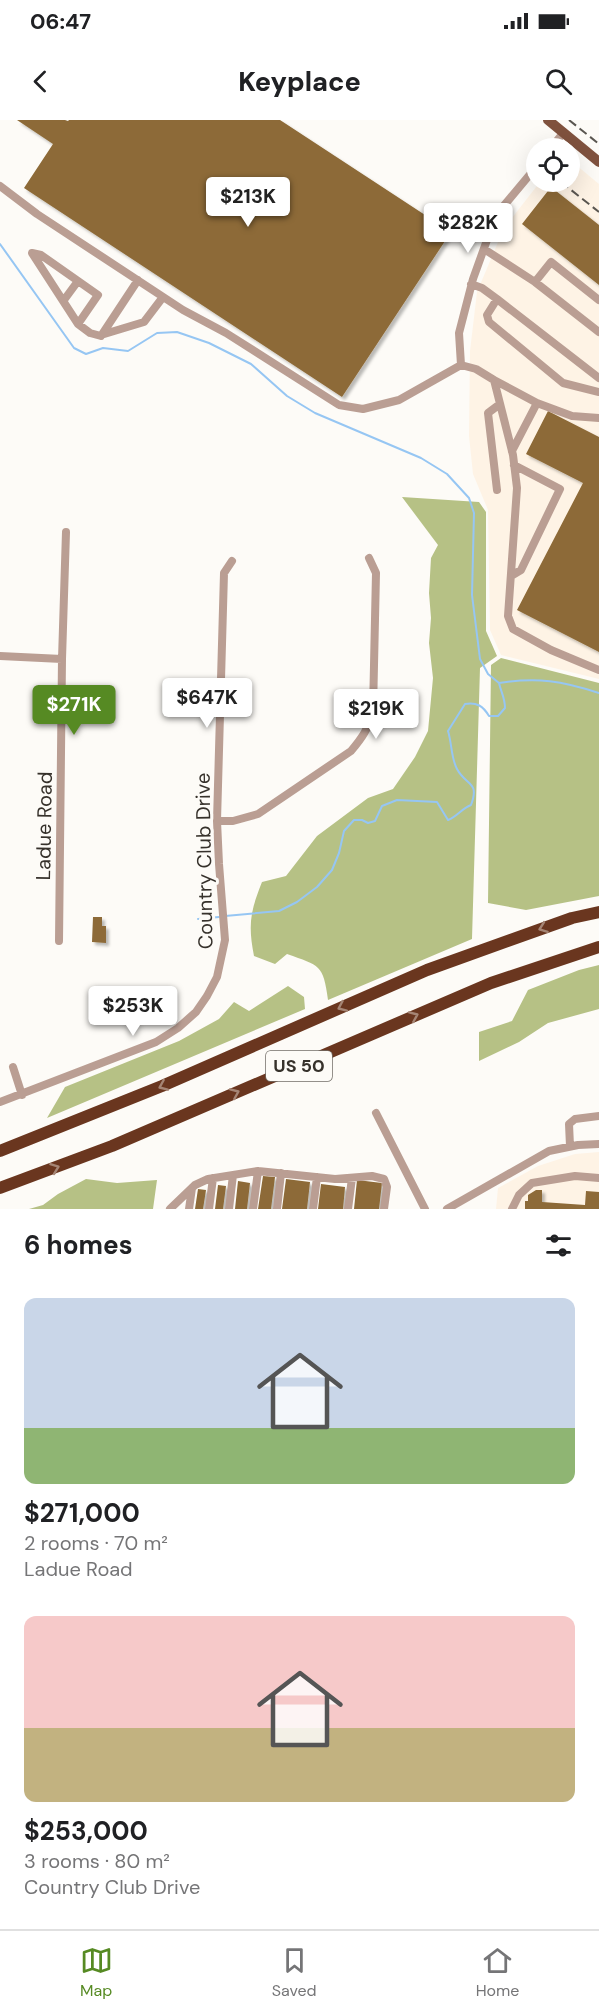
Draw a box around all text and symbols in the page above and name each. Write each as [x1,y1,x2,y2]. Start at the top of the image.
text: 06:47 [30,7,91,36]
text: Keyplace [238,64,361,99]
icon: back [24,65,57,98]
icon: search [542,65,575,98]
map controls [526,138,580,192]
button: locate [526,138,580,192]
pin: $213K [206,177,290,228]
text: $213K [220,183,276,209]
pin: $282K [426,203,510,254]
text: $282K [438,209,498,235]
pin: $647K [165,678,249,729]
text: $647K [176,684,238,710]
pin: $271K [32,685,116,736]
pin: $219K [334,689,418,740]
text: $271K [47,691,101,717]
text: $219K [348,695,404,721]
street label: Ladue Road [30,771,58,881]
street label: Country Club Drive [189,773,219,949]
one-way arrow [538,921,549,934]
pin: $253K [91,986,175,1037]
text: $253K [102,992,164,1018]
one-way arrow [337,1000,348,1012]
one-way arrow [408,1011,419,1023]
road number: US 50 [266,1051,332,1081]
one-way arrow [159,1078,170,1090]
one-way arrow [229,1088,240,1100]
one-way arrow [49,1162,60,1175]
text: 6 homes [24,1228,132,1262]
icon: filters [542,1229,575,1262]
icon: home [246,1337,354,1445]
text: $271,000 [24,1496,140,1530]
text: 2 rooms · 70 m² [24,1530,168,1556]
text: Ladue Road [24,1556,133,1582]
icon: home [246,1655,354,1763]
text: $253,000 [24,1814,148,1848]
text: 3 rooms · 80 m² [24,1848,170,1874]
text: Country Club Drive [24,1874,200,1900]
tab: Map [80,1944,113,2001]
tab: Saved [272,1944,317,2001]
tab: Home [476,1944,519,2001]

